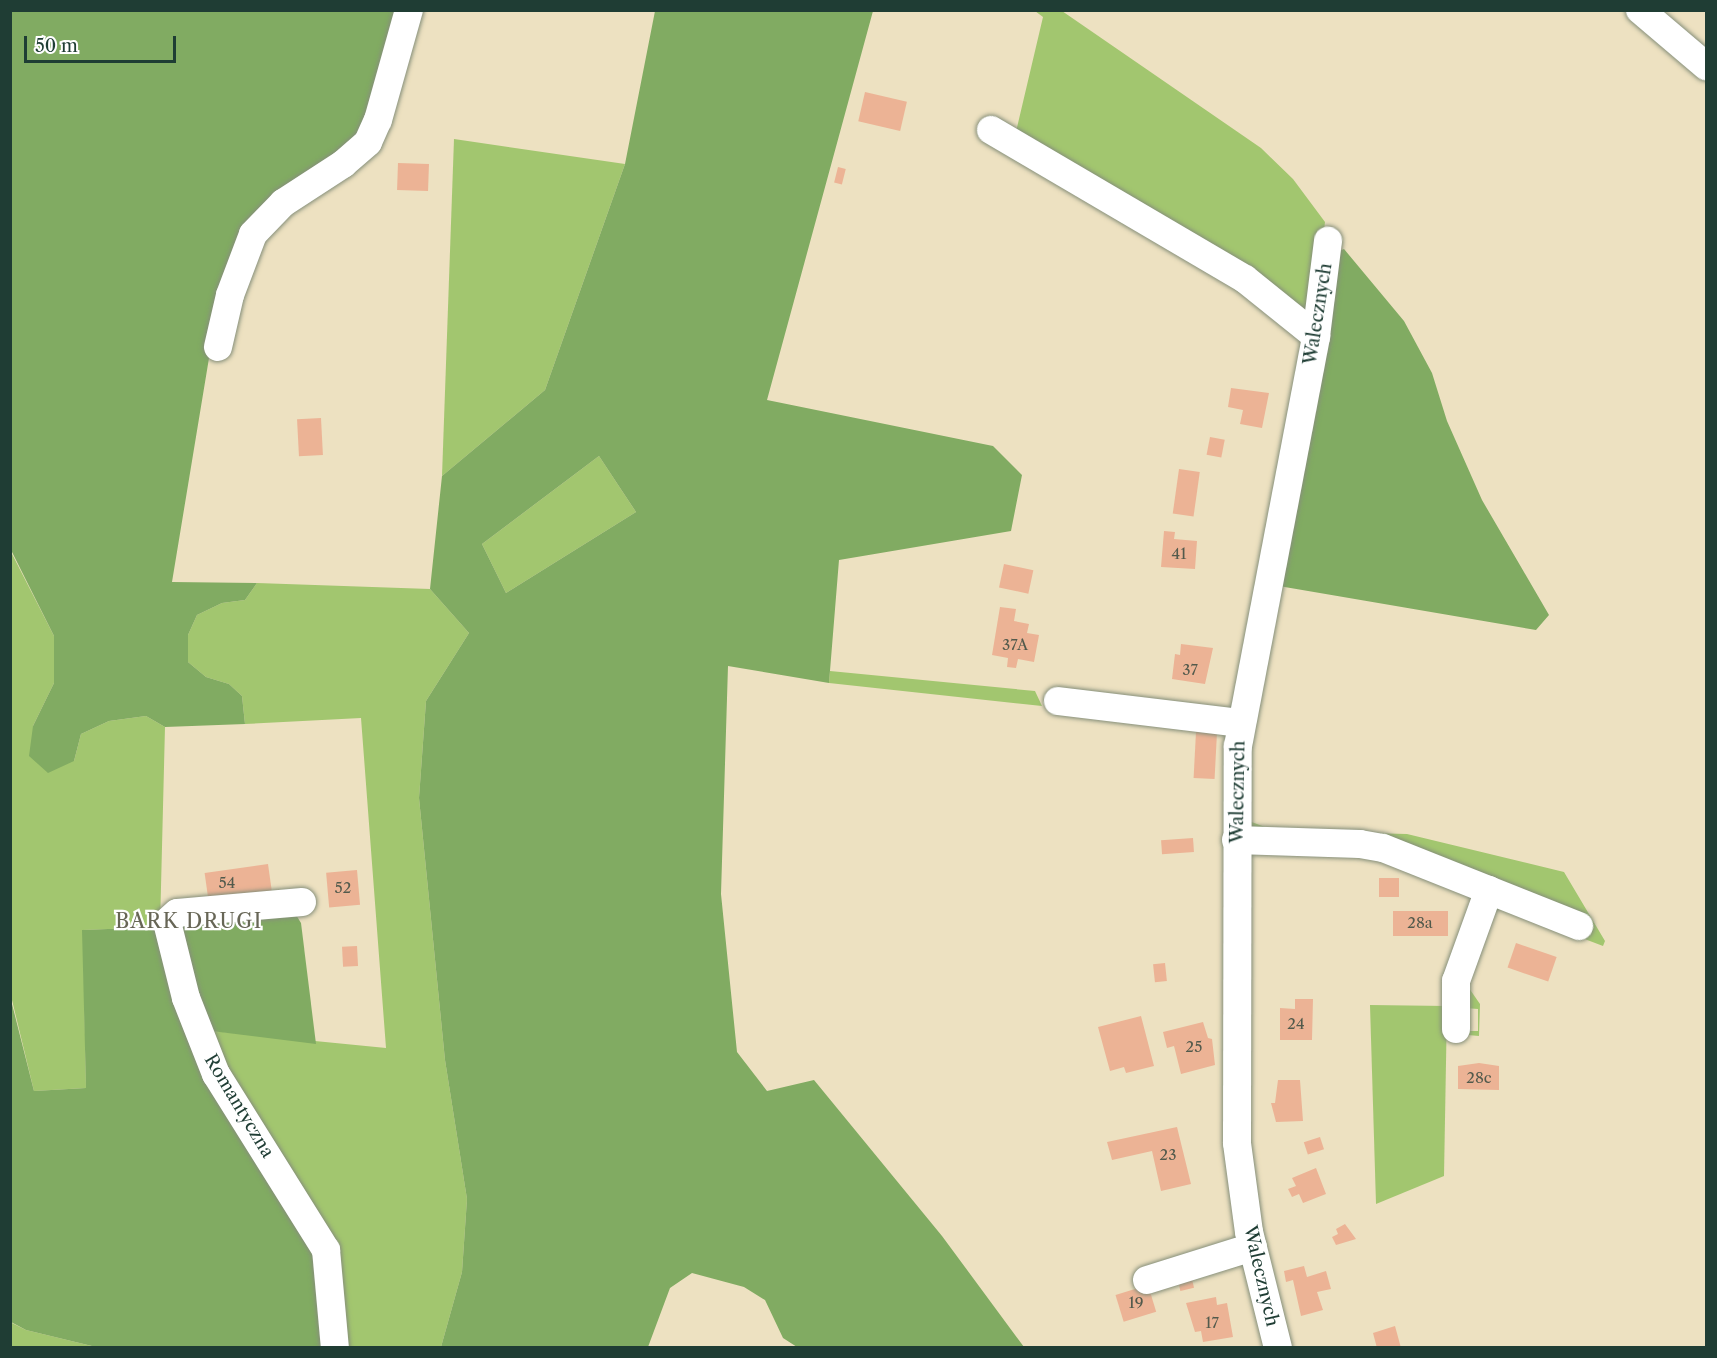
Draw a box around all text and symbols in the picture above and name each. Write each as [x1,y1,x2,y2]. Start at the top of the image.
scale bar [27,24,178,62]
text: 50 m [35,35,78,57]
street label: Walecznych [1299,262,1337,366]
house number: 41 [1172,545,1186,563]
house number: 37A [1002,636,1028,654]
house number: 37 [1182,661,1198,679]
street label: Walecznych [1226,740,1250,844]
house number: 54 [219,874,235,892]
house number: 52 [335,879,351,897]
district label: BARK DRUGI [115,909,263,933]
house number: 28a [1407,914,1433,932]
house number: 24 [1287,1015,1305,1033]
house number: 25 [1186,1038,1202,1056]
street label: Romantyczna [200,1050,278,1162]
house number: 28c [1466,1069,1492,1087]
house number: 23 [1160,1146,1176,1164]
street label: Walecznych [1239,1223,1283,1329]
house number: 19 [1128,1294,1144,1312]
house number: 17 [1205,1314,1219,1332]

